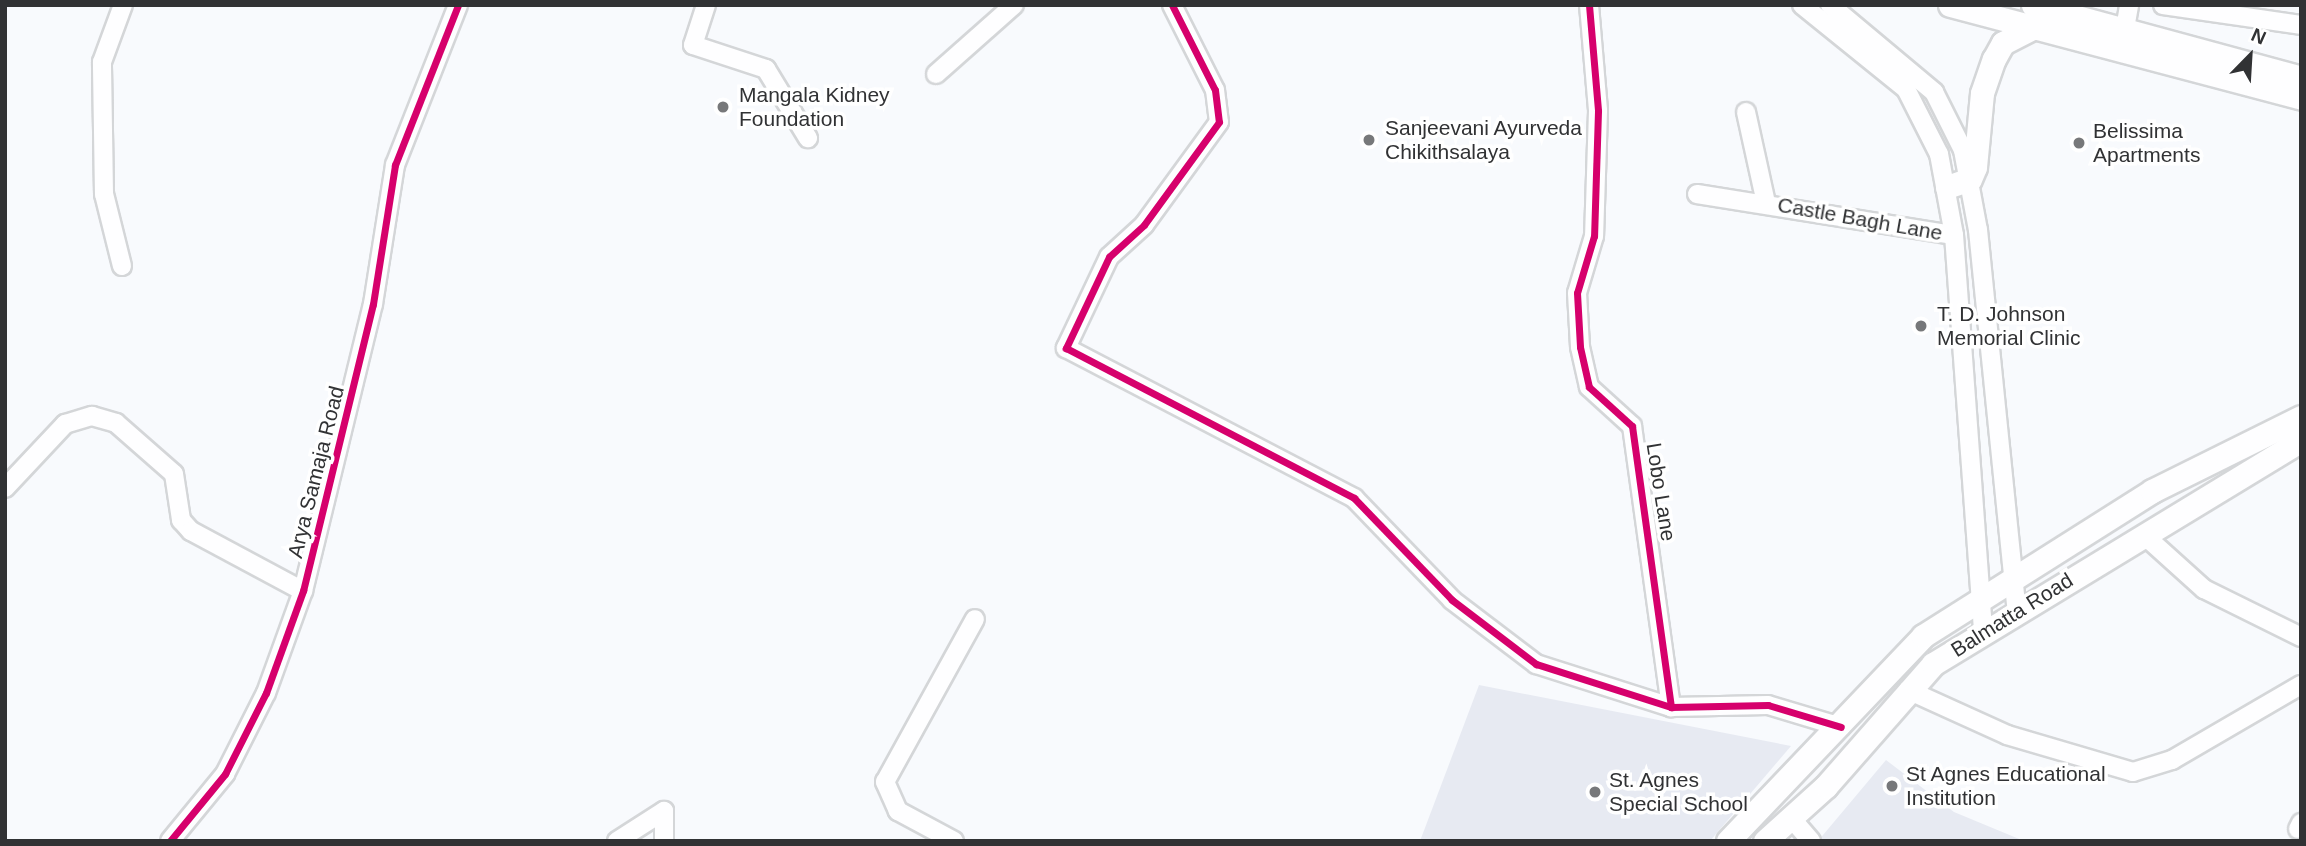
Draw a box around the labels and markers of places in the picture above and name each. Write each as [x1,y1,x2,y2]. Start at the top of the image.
place label: Mangala Kidney Foundation [739,82,890,132]
marker: Mangala Kidney Foundation [713,97,733,117]
place label: Sanjeevani Ayurveda Chikithsalaya [1385,115,1583,165]
place label: Belissima Apartments [2093,118,2200,168]
marker: Sanjeevani Ayurveda Chikithsalaya [1359,130,1379,150]
marker: Belissima Apartments [2071,135,2087,151]
place label: T. D. Johnson Memorial Clinic [1937,301,2081,351]
marker: T. D. Johnson Memorial Clinic [1911,316,1931,336]
place label: St Agnes Educational Institution [1906,761,2107,811]
place label: St. Agnes Special School [1609,767,1748,817]
marker: St Agnes Educational Institution [1884,778,1900,794]
marker: St. Agnes Special School [1587,784,1603,800]

